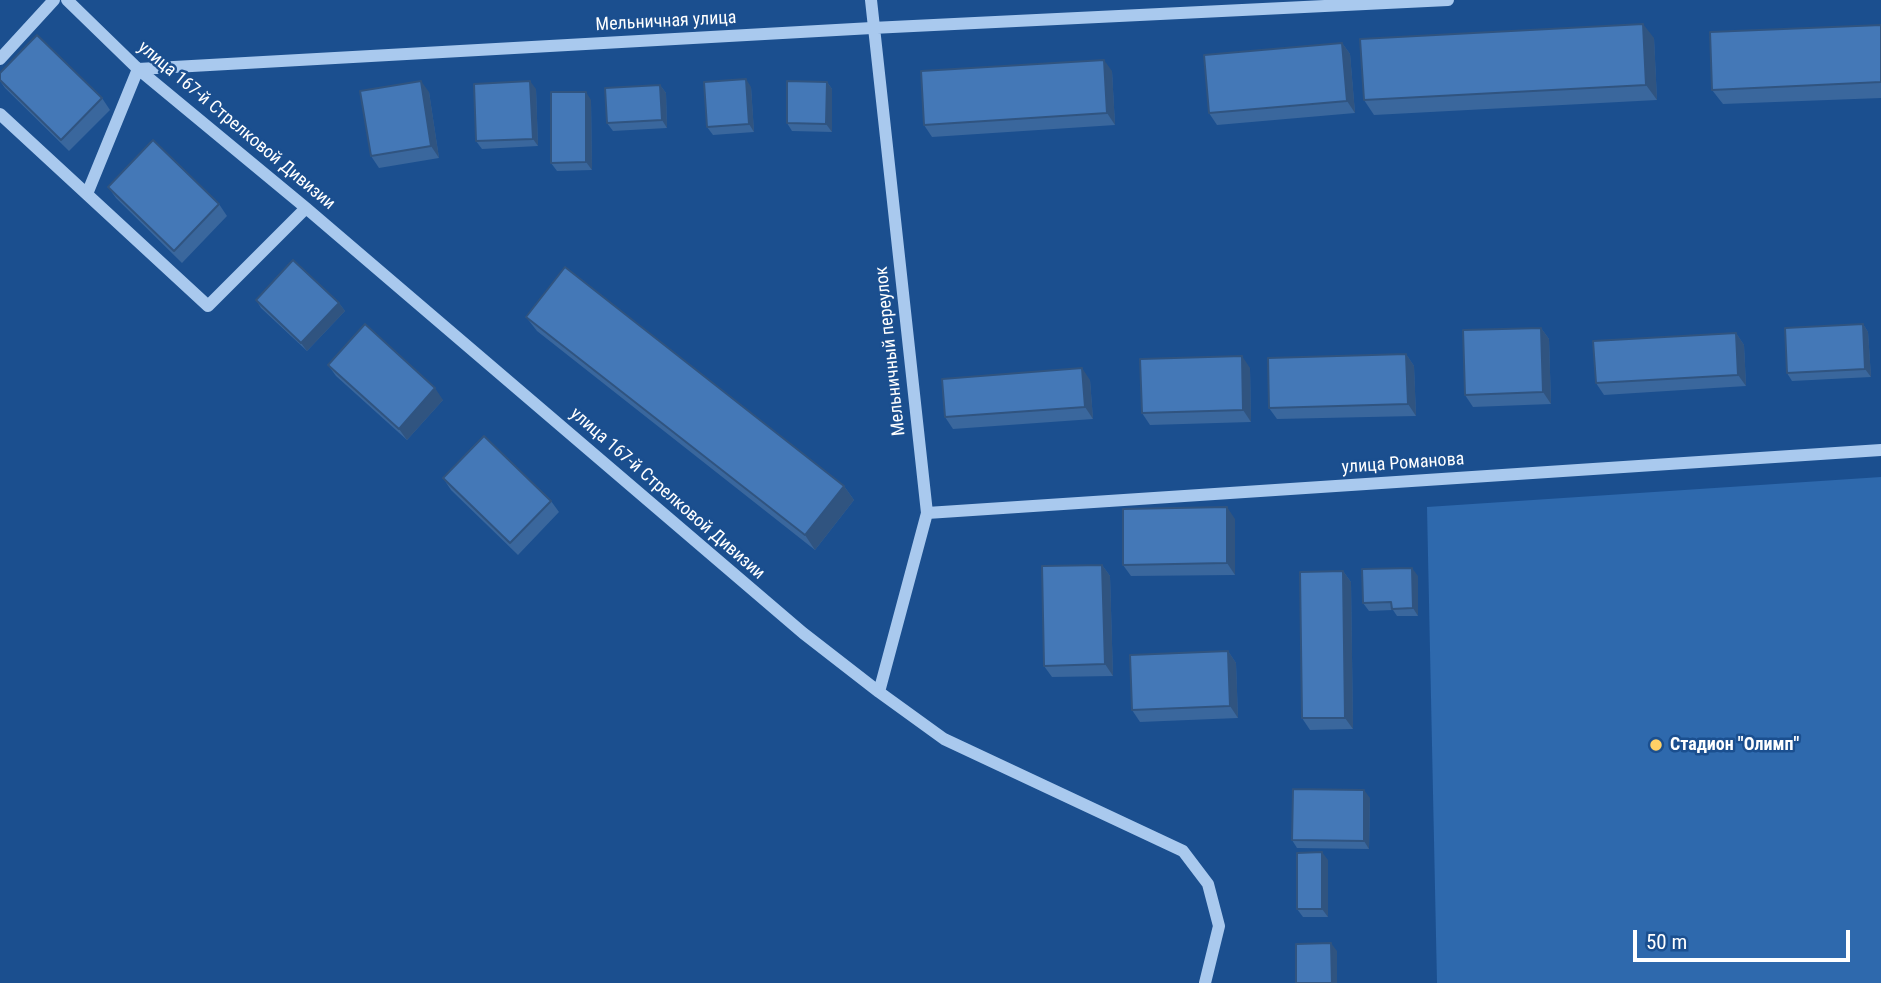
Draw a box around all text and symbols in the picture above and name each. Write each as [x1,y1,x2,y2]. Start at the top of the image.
street label: Мельничная улица [595,8,737,36]
street label: улица 167-й Стрелковой Дивизии [133,37,339,215]
street label: Мельничный переулок [871,265,911,437]
street label: улица 167-й Стрелковой Дивизии [565,404,769,584]
street label: улица Романова [1341,449,1465,479]
place label: Стадион "Олимп" [1670,734,1799,756]
marker: Стадион "Олимп" [1648,737,1664,753]
scale bar [1636,916,1853,960]
text: 50 m [1646,930,1687,954]

